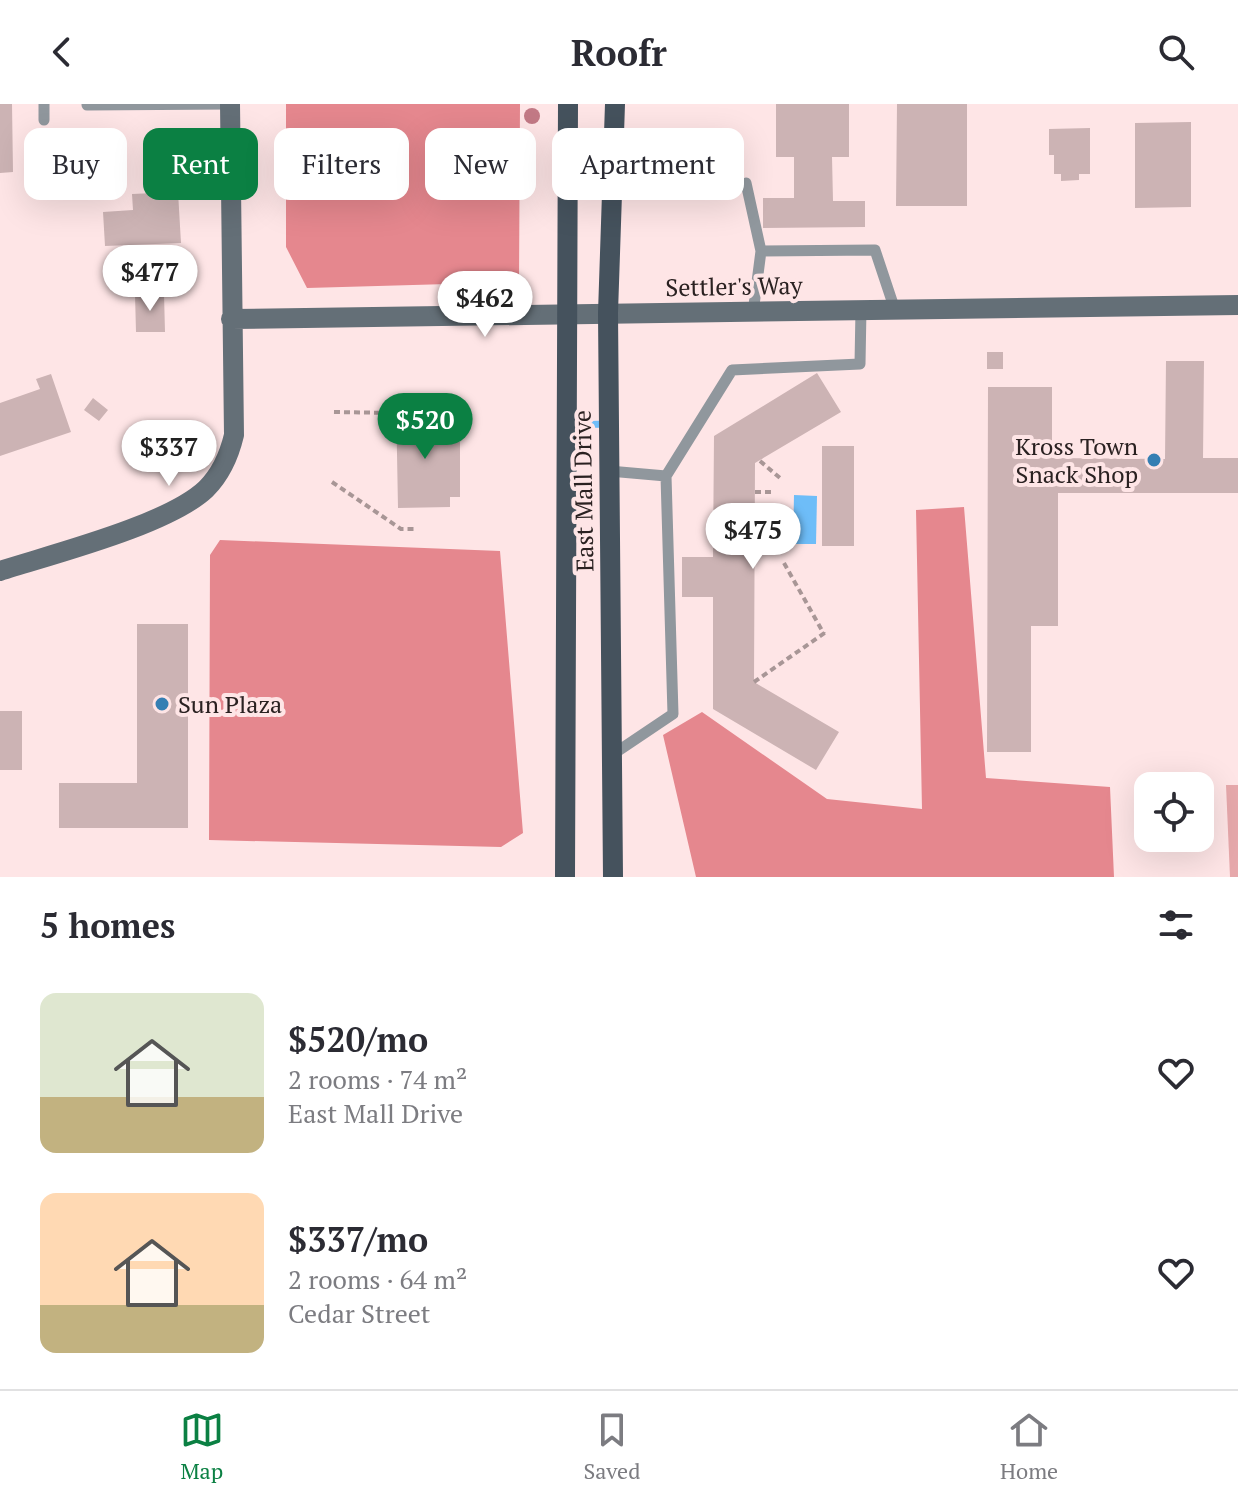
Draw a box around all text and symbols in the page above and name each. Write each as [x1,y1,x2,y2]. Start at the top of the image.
text: Roofr [571,29,667,76]
icon: back [40,30,84,74]
icon: search [1154,30,1198,74]
chip: Buy [24,128,127,200]
chip: Rent [143,128,258,200]
chip: Filters [274,128,409,200]
chip: New [425,128,536,200]
chip: Apartment [552,128,744,200]
pin: $477 [103,245,197,313]
text: $477 [121,254,179,288]
street label: Settler's Way [665,269,804,303]
pin: $462 [438,271,532,339]
text: $462 [456,280,514,314]
pin: $520 [378,393,472,461]
text: $520 [396,402,454,436]
street label: East Mall Drive [566,410,600,572]
pin: $337 [122,420,216,488]
text: $337 [140,429,198,463]
place label: Kross Town Snack Shop [1015,430,1138,490]
marker: Kross Town Snack Shop [1145,451,1163,469]
pin: $475 [706,503,800,571]
text: $475 [724,512,782,546]
place label: Sun Plaza [178,688,282,720]
marker: Sun Plaza [153,695,171,713]
map controls [1134,772,1214,852]
button: locate [1134,772,1214,852]
text: 5 homes [40,903,175,948]
icon: filters [1154,903,1198,947]
text: $520/mo [288,1017,428,1062]
icon: home [104,1025,200,1121]
icon: heart [1154,1051,1198,1095]
text: 2 rooms · 74 m² [288,1062,467,1096]
text: East Mall Drive [288,1096,463,1130]
text: $337/mo [288,1217,428,1262]
icon: home [104,1225,200,1321]
icon: heart [1154,1251,1198,1295]
text: 2 rooms · 64 m² [288,1262,467,1296]
text: Cedar Street [288,1296,430,1330]
tab: Map [180,1408,224,1485]
tab: Saved [583,1408,640,1485]
tab: Home [1000,1408,1058,1485]

